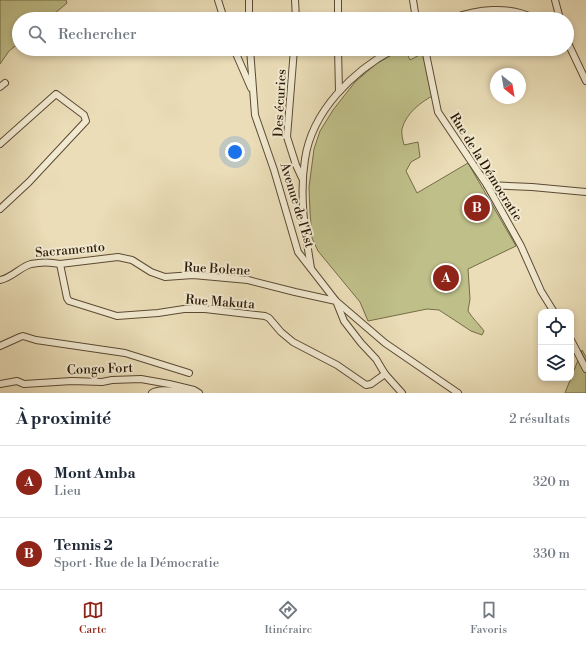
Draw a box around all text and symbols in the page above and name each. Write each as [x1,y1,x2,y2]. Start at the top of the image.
search box [12,12,574,56]
icon: search [26,23,48,45]
text: Rechercher [58,25,137,44]
street label: Des écuries [270,68,290,137]
north arrow [490,68,526,104]
street label: Rue de la Démocratie [446,110,526,225]
your location [225,142,245,162]
street label: Avenue de l'Est [276,159,318,250]
pin: B [464,193,490,223]
street label: Sacramento [34,239,106,261]
street label: Rue Bolene [183,259,251,279]
pin: A [433,263,459,293]
street label: Rue Makuta [185,292,256,312]
map controls [538,309,574,381]
button: locate [538,309,574,345]
button: layers [538,345,574,381]
street label: Congo Fort [67,360,134,378]
text: À proximité [16,408,111,430]
text: 2 résultats [509,411,570,427]
text: Mont Amba [54,464,136,483]
text: A [24,474,34,490]
text: 320 m [533,474,570,490]
text: Lieu [54,483,81,499]
text: Tennis 2 [54,536,113,555]
text: B [24,546,34,562]
text: 330 m [533,546,570,562]
text: Sport · Rue de la Démocratie [54,555,219,571]
tab: Carte [79,599,106,637]
tab: Itinéraire [264,599,312,637]
tab: Favoris [470,599,507,637]

